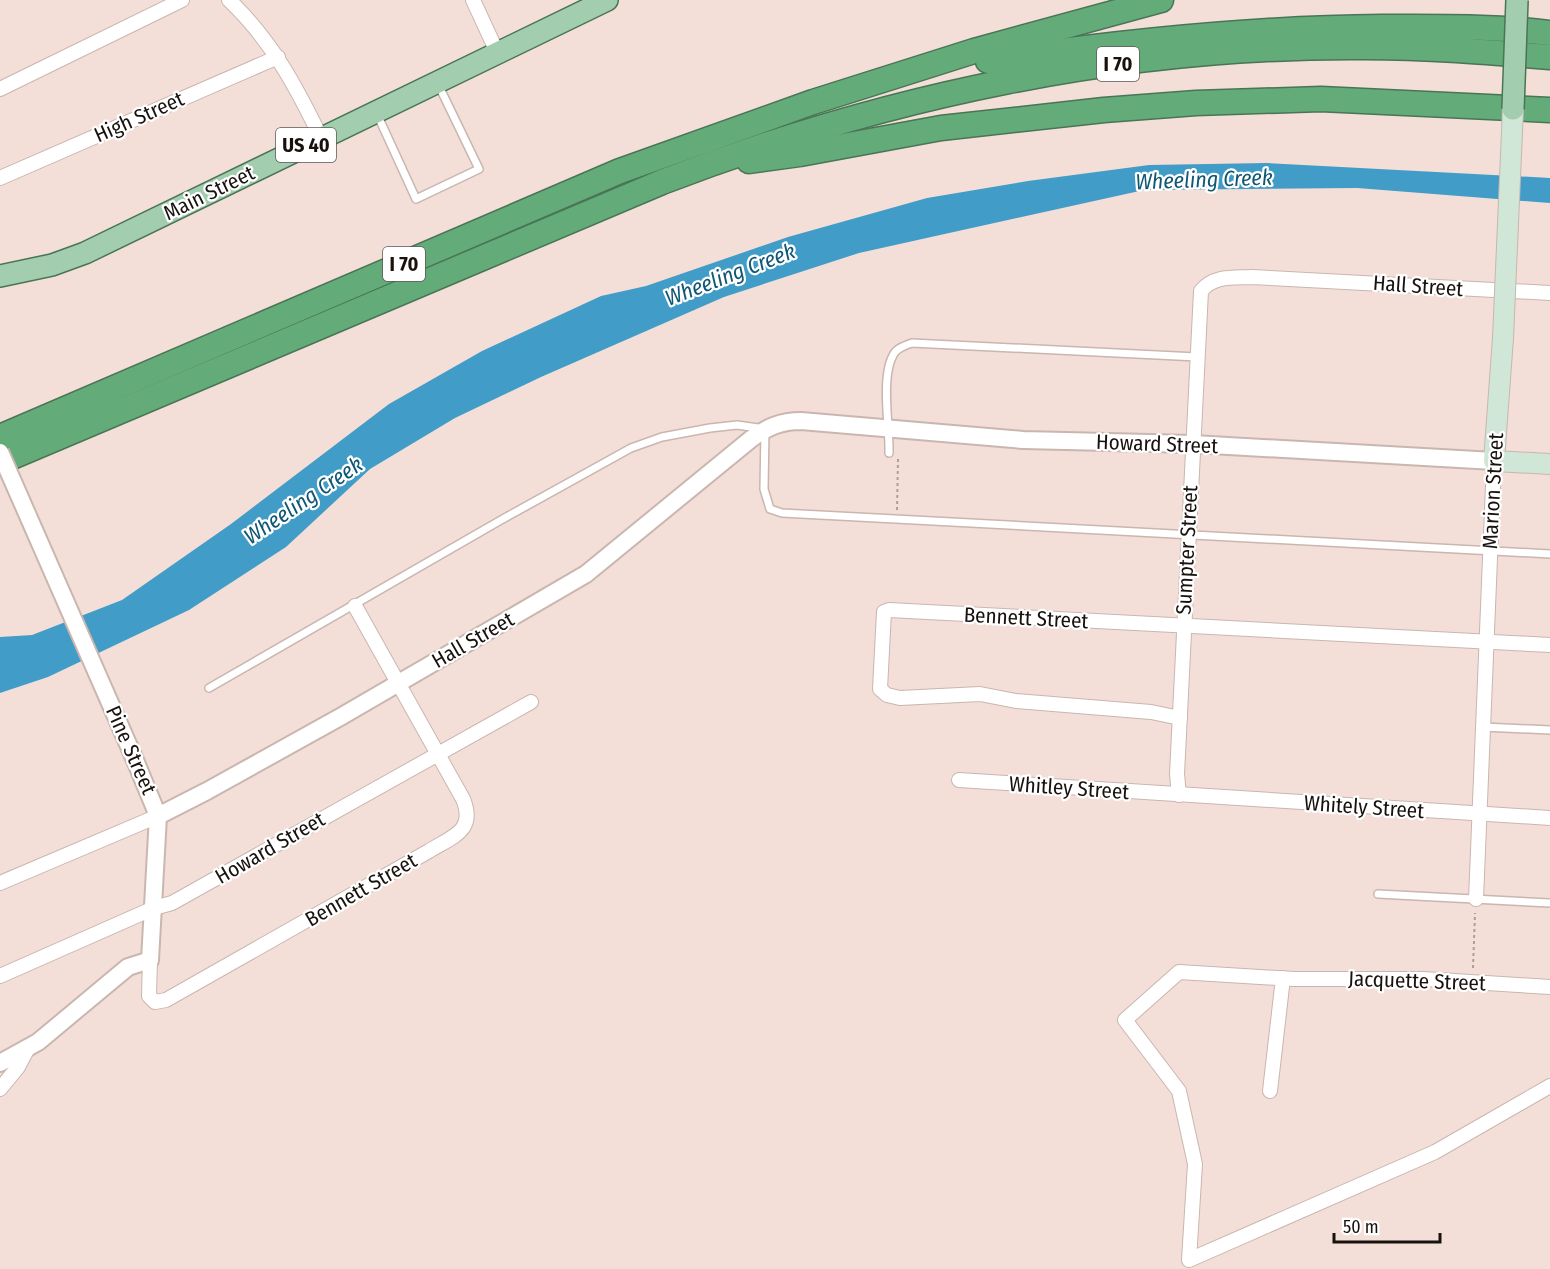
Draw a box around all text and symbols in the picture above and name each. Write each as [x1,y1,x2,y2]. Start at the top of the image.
road number: I 70 [1097,47,1139,81]
street label: High Street [90,86,188,148]
road number: US 40 [276,128,336,162]
street label: Main Street [159,160,259,226]
water label: Wheeling Creek [1135,164,1273,195]
water label: Wheeling Creek [661,237,799,312]
road number: I 70 [383,247,425,281]
street label: Hall Street [1372,270,1464,302]
street label: Howard Street [1096,429,1219,459]
street label: Marion Street [1477,432,1509,550]
water label: Wheeling Creek [239,451,368,550]
street label: Sumpter Street [1171,485,1203,615]
street label: Bennett Street [963,602,1089,634]
street label: Hall Street [427,606,519,674]
street label: Pine Street [100,702,162,798]
street label: Whitley Street [1008,771,1130,805]
street label: Whitely Street [1303,790,1425,824]
street label: Howard Street [211,806,329,890]
street label: Bennett Street [301,848,422,932]
street label: Jacquette Street [1348,966,1486,996]
scale bar [1334,1206,1440,1244]
text: 50 m [1343,1216,1379,1238]

